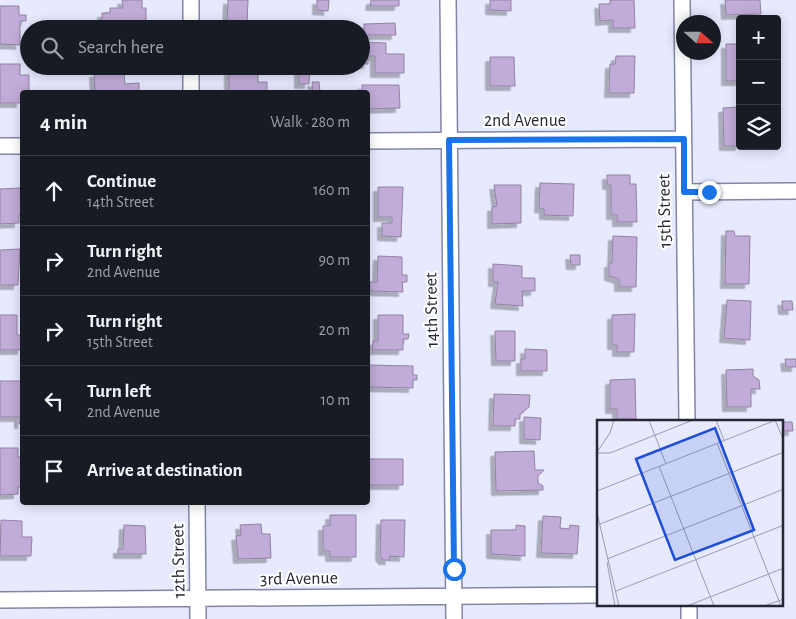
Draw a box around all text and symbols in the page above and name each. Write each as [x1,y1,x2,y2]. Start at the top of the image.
north arrow [676,15,721,60]
map controls [736,15,781,150]
button: + [736,15,781,60]
search box [20,20,370,75]
icon: search [38,34,66,62]
text: Search here [78,38,164,57]
button: − [736,60,781,105]
button: layers [736,105,781,150]
text: 4 min [40,112,87,133]
street label: 2nd Avenue [484,112,566,130]
text: Walk · 280 m [270,114,350,130]
text: Continue [87,172,156,191]
street label: 15th Street [655,174,675,248]
icon: ahead [40,177,68,205]
route end [698,181,721,204]
text: 160 m [313,182,350,198]
text: 14th Street [87,194,154,210]
text: Turn right [87,242,162,261]
icon: right [40,247,68,275]
text: 90 m [319,252,350,268]
text: 2nd Avenue [87,264,160,280]
street label: 14th Street [422,272,442,348]
text: Turn right [87,312,162,331]
icon: right [40,317,68,345]
text: 20 m [319,322,350,338]
text: 15th Street [87,334,153,350]
text: Turn left [87,382,151,401]
icon: left [40,387,68,415]
text: 10 m [321,392,350,408]
text: 2nd Avenue [87,404,160,420]
inset map [597,420,784,606]
icon: arrive [40,457,68,485]
text: Arrive at destination [87,461,243,480]
street label: 12th Street [169,523,189,599]
route start [443,558,466,581]
street label: 3rd Avenue [260,569,338,589]

